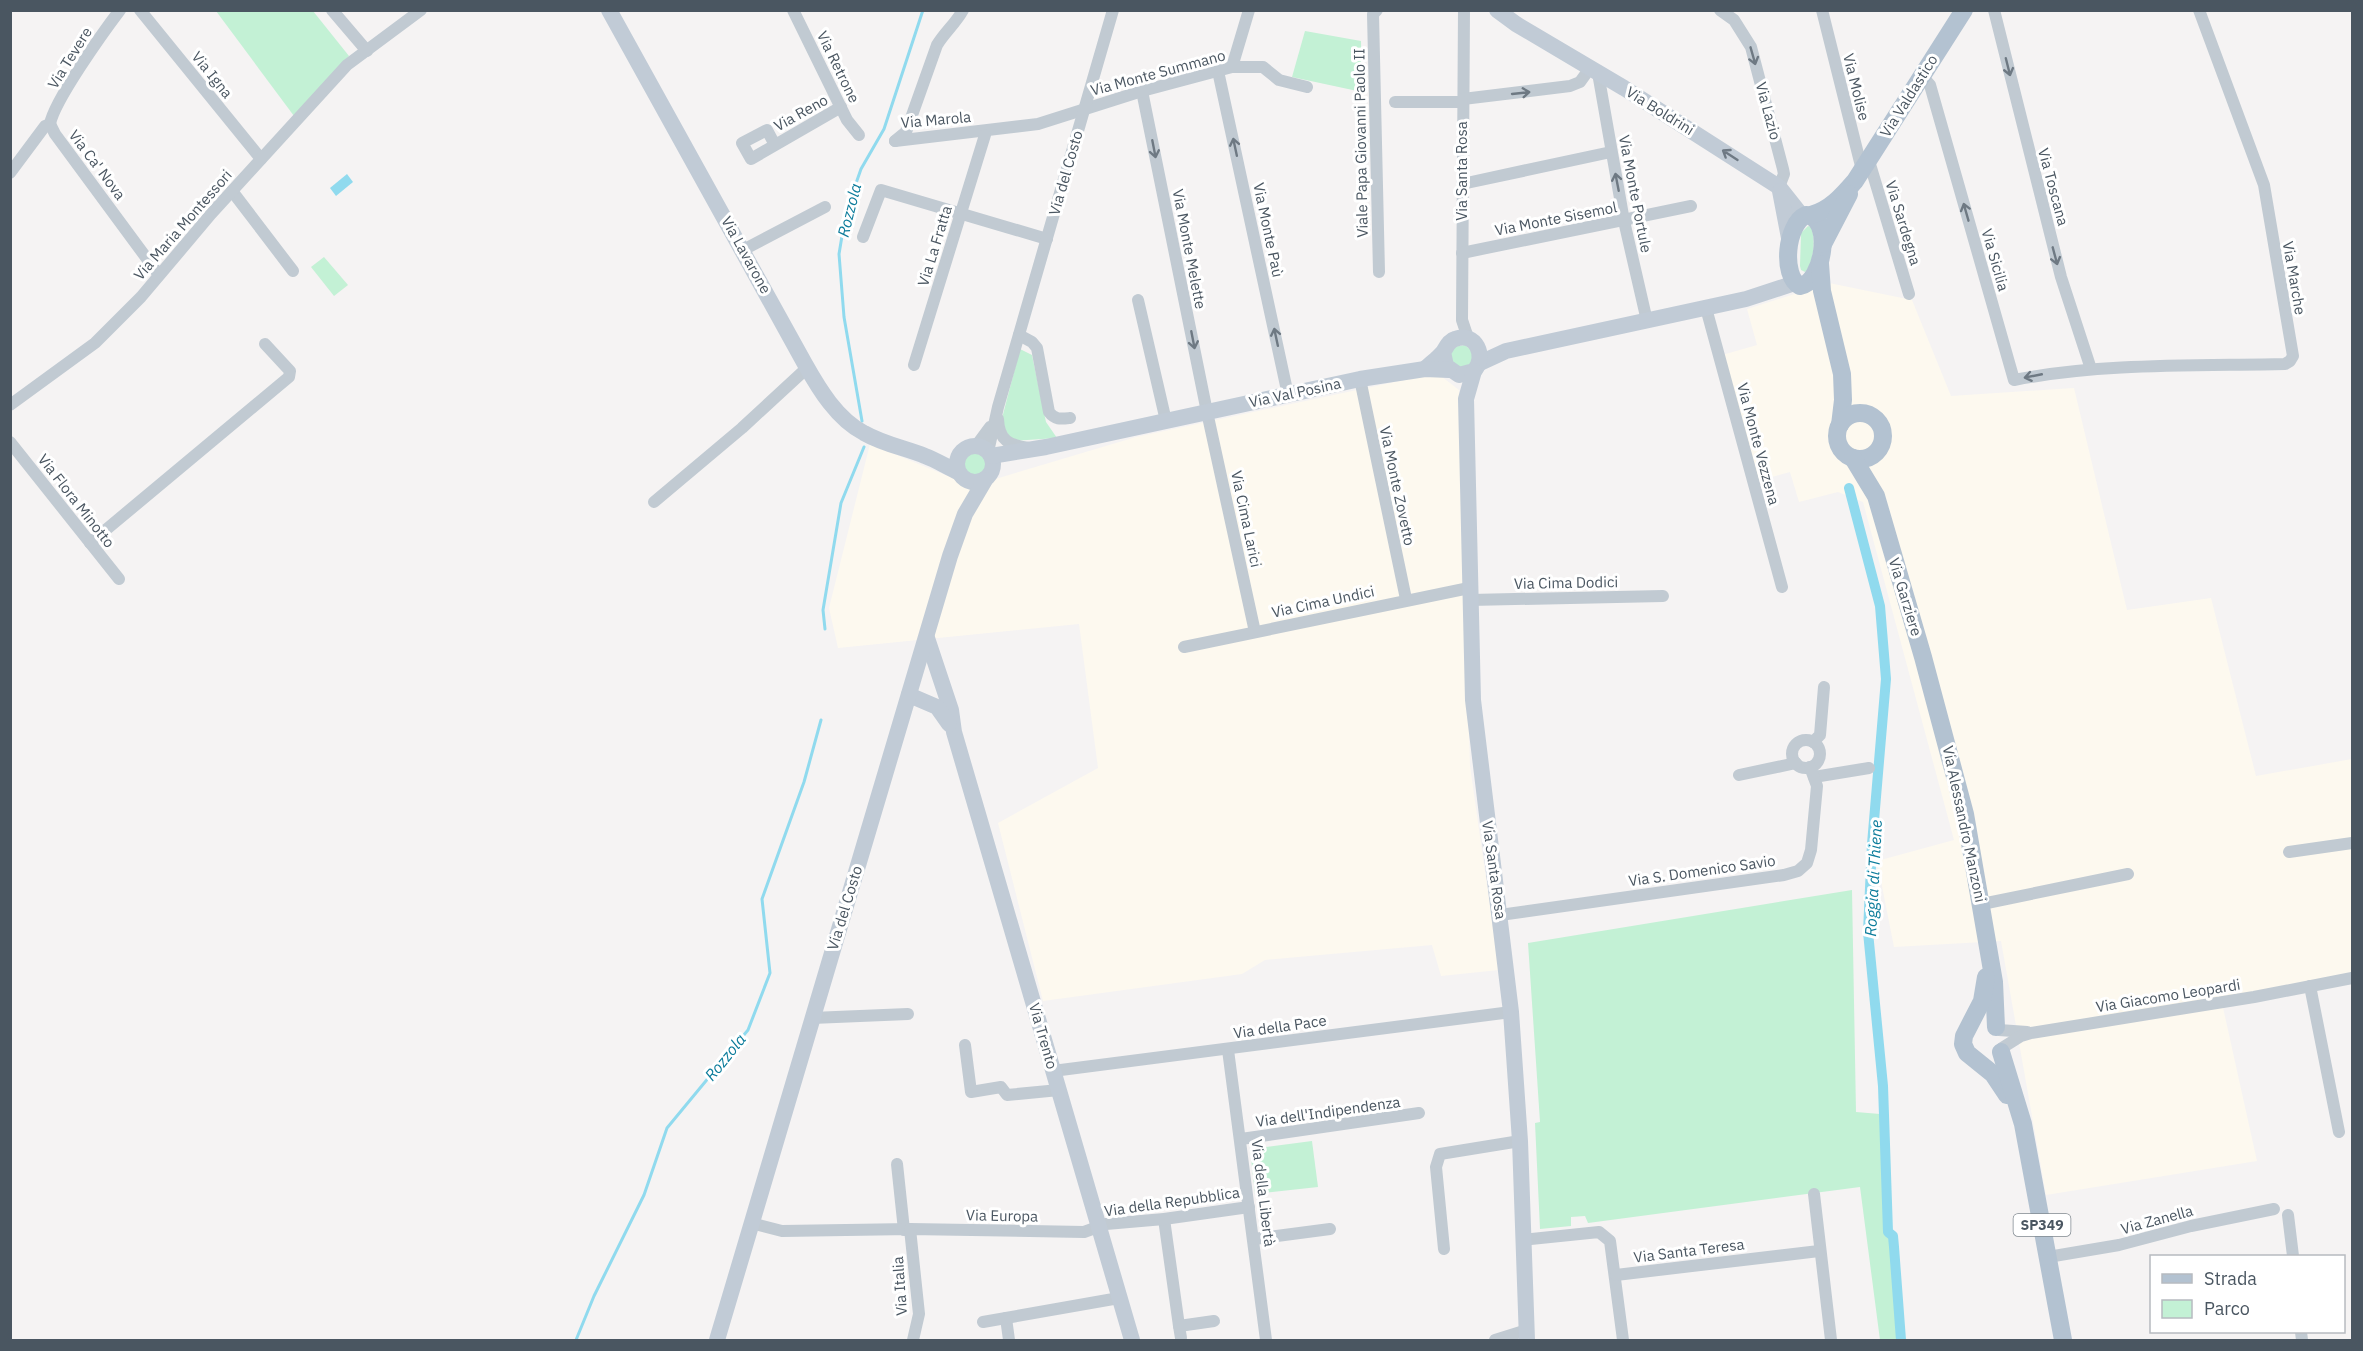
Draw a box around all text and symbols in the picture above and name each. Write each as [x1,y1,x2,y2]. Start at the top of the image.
street label: Via Tevere [43,23,96,92]
street label: Via Retrone [813,28,864,106]
street label: Via Monte Summano [1088,45,1227,100]
one-way arrow [1748,46,1760,65]
street label: Via Igna [188,47,237,102]
street label: Viale Papa Giovanni Paolo II [1349,48,1372,238]
street label: Via Molise [1839,51,1874,122]
street label: Via Valdastico [1876,51,1942,141]
one-way arrow [2002,58,2014,77]
street label: Via Lazio [1752,80,1785,142]
street label: Via Boldrini [1623,82,1698,139]
one-way arrow [1510,87,1530,98]
street label: Via Reno [770,90,831,135]
street label: Via Marola [900,107,972,132]
street label: Via Santa Rosa [1452,121,1471,221]
street label: Via Ca' Nova [65,126,130,204]
street label: Via del Costo [1044,128,1087,218]
street label: Via Monte Portule [1615,134,1656,254]
one-way arrow [1149,138,1160,158]
one-way arrow [1228,138,1240,157]
street label: Via Toscana [2034,146,2073,228]
one-way arrow [1722,149,1739,161]
street label: Via Maria Montessori [129,166,236,284]
one-way arrow [1610,172,1622,191]
street label: Via Sardegna [1882,178,1925,268]
water label: Rozzola [833,181,865,239]
street label: Via Monte Paù [1249,181,1288,279]
street label: Via Monte Melette [1169,187,1210,311]
street label: Via Monte Sisemol [1493,197,1619,240]
street label: Via La Fratta [913,203,956,289]
one-way arrow [1960,203,1971,222]
street label: Via Lavarone [717,213,776,297]
street label: Via Sicilia [1978,226,2013,293]
street label: Via Marche [2279,240,2310,316]
one-way arrow [2050,247,2062,266]
one-way arrow [1270,328,1281,348]
one-way arrow [1188,329,1199,349]
one-way arrow [2024,371,2044,382]
street label: Via Val Posina [1247,373,1343,412]
street label: Via Monte Vezzena [1733,381,1784,507]
street label: Via Monte Zovetto [1376,424,1419,547]
street label: Via Flora Minotto [34,450,119,551]
street label: Via Cima Larici [1227,469,1266,569]
street label: Via Garziere [1885,555,1926,638]
street label: Via Cima Dodici [1514,572,1618,593]
street label: Via Cima Undici [1270,581,1376,622]
street label: Via Alessandro Manzoni [1939,744,1990,904]
street label: Via Santa Rosa [1478,819,1511,921]
water label: Roggia di Thiene [1860,819,1886,937]
street label: Via S. Domenico Savio [1627,851,1777,890]
street label: Via del Costo [823,863,866,952]
street label: Via Giacomo Leopardi [2094,975,2242,1016]
street label: Via Trento [1025,1000,1062,1071]
street label: Via della Pace [1232,1011,1328,1042]
water label: Rozzola [700,1029,750,1085]
street label: Via dell'Indipendenza [1254,1092,1402,1131]
street label: Via della Libertà [1247,1138,1280,1248]
street label: Via della Repubblica [1103,1183,1241,1220]
street label: Via Zanella [2119,1201,2195,1238]
street label: Via Europa [966,1205,1038,1226]
road number: SP349 [2014,1214,2070,1236]
street label: Via Santa Teresa [1633,1234,1745,1267]
legend [2150,1255,2345,1333]
street label: Via Italia [888,1256,911,1316]
text: Strada [2204,1267,2257,1290]
text: Parco [2204,1297,2250,1320]

